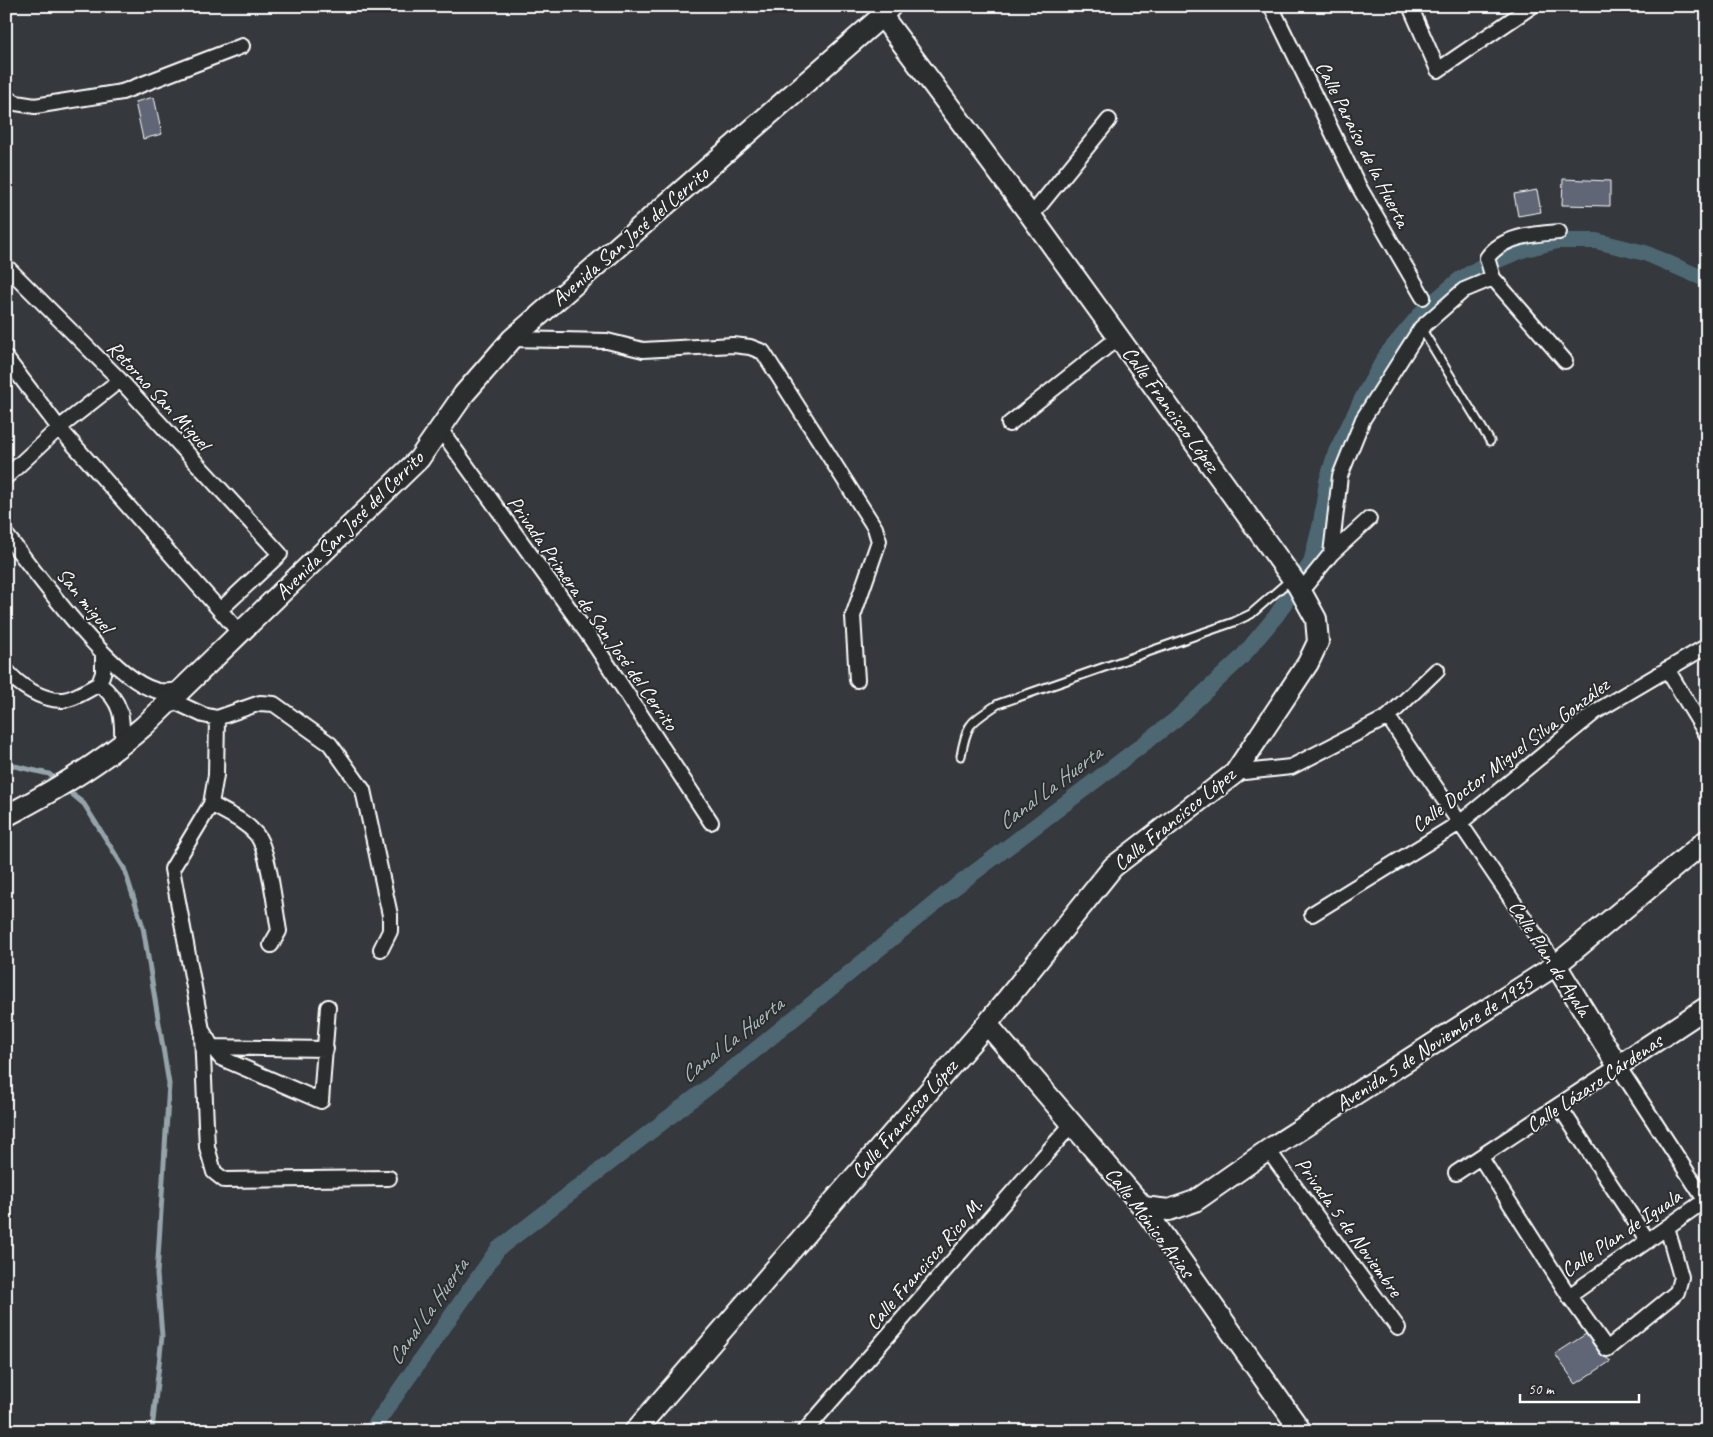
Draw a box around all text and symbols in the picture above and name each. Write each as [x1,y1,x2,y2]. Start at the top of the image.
street label: Calle Paraíso de la Huerta [1310,57,1417,233]
street label: Avenida San José del Cerrito [546,160,715,311]
street label: Retorno San Miguel [102,335,219,458]
street label: Calle Francisco López [1117,341,1227,479]
street label: Avenida San José del Cerrito [269,444,430,605]
street label: Privada Primera de San José del Cerrito [502,490,685,737]
street label: San miguel [51,562,121,641]
street label: Calle Doctor Miguel Silva González [1406,671,1616,838]
water label: Canal La Huerta [992,738,1110,836]
street label: Calle Francisco López [1108,760,1242,876]
street label: Calle Plan de Ayala [1503,895,1598,1023]
street label: Avenida 5 de Noviembre de 1935 [1330,969,1539,1117]
water label: Canal La Huerta [674,989,791,1089]
street label: Calle Lázaro Cárdenas [1521,1027,1669,1138]
street label: Calle Francisco López [845,1052,964,1184]
street label: Privada 5 de Noviembre [1290,1152,1409,1303]
street label: Calle Mónico Arias [1100,1161,1201,1284]
street label: Calle Plan de Iguala [1556,1182,1688,1283]
street label: Calle Francisco Rico M. [860,1192,989,1335]
water label: Canal La Huerta [381,1251,476,1370]
scale bar [1520,1372,1639,1404]
text: 50 m [1528,1380,1555,1399]

